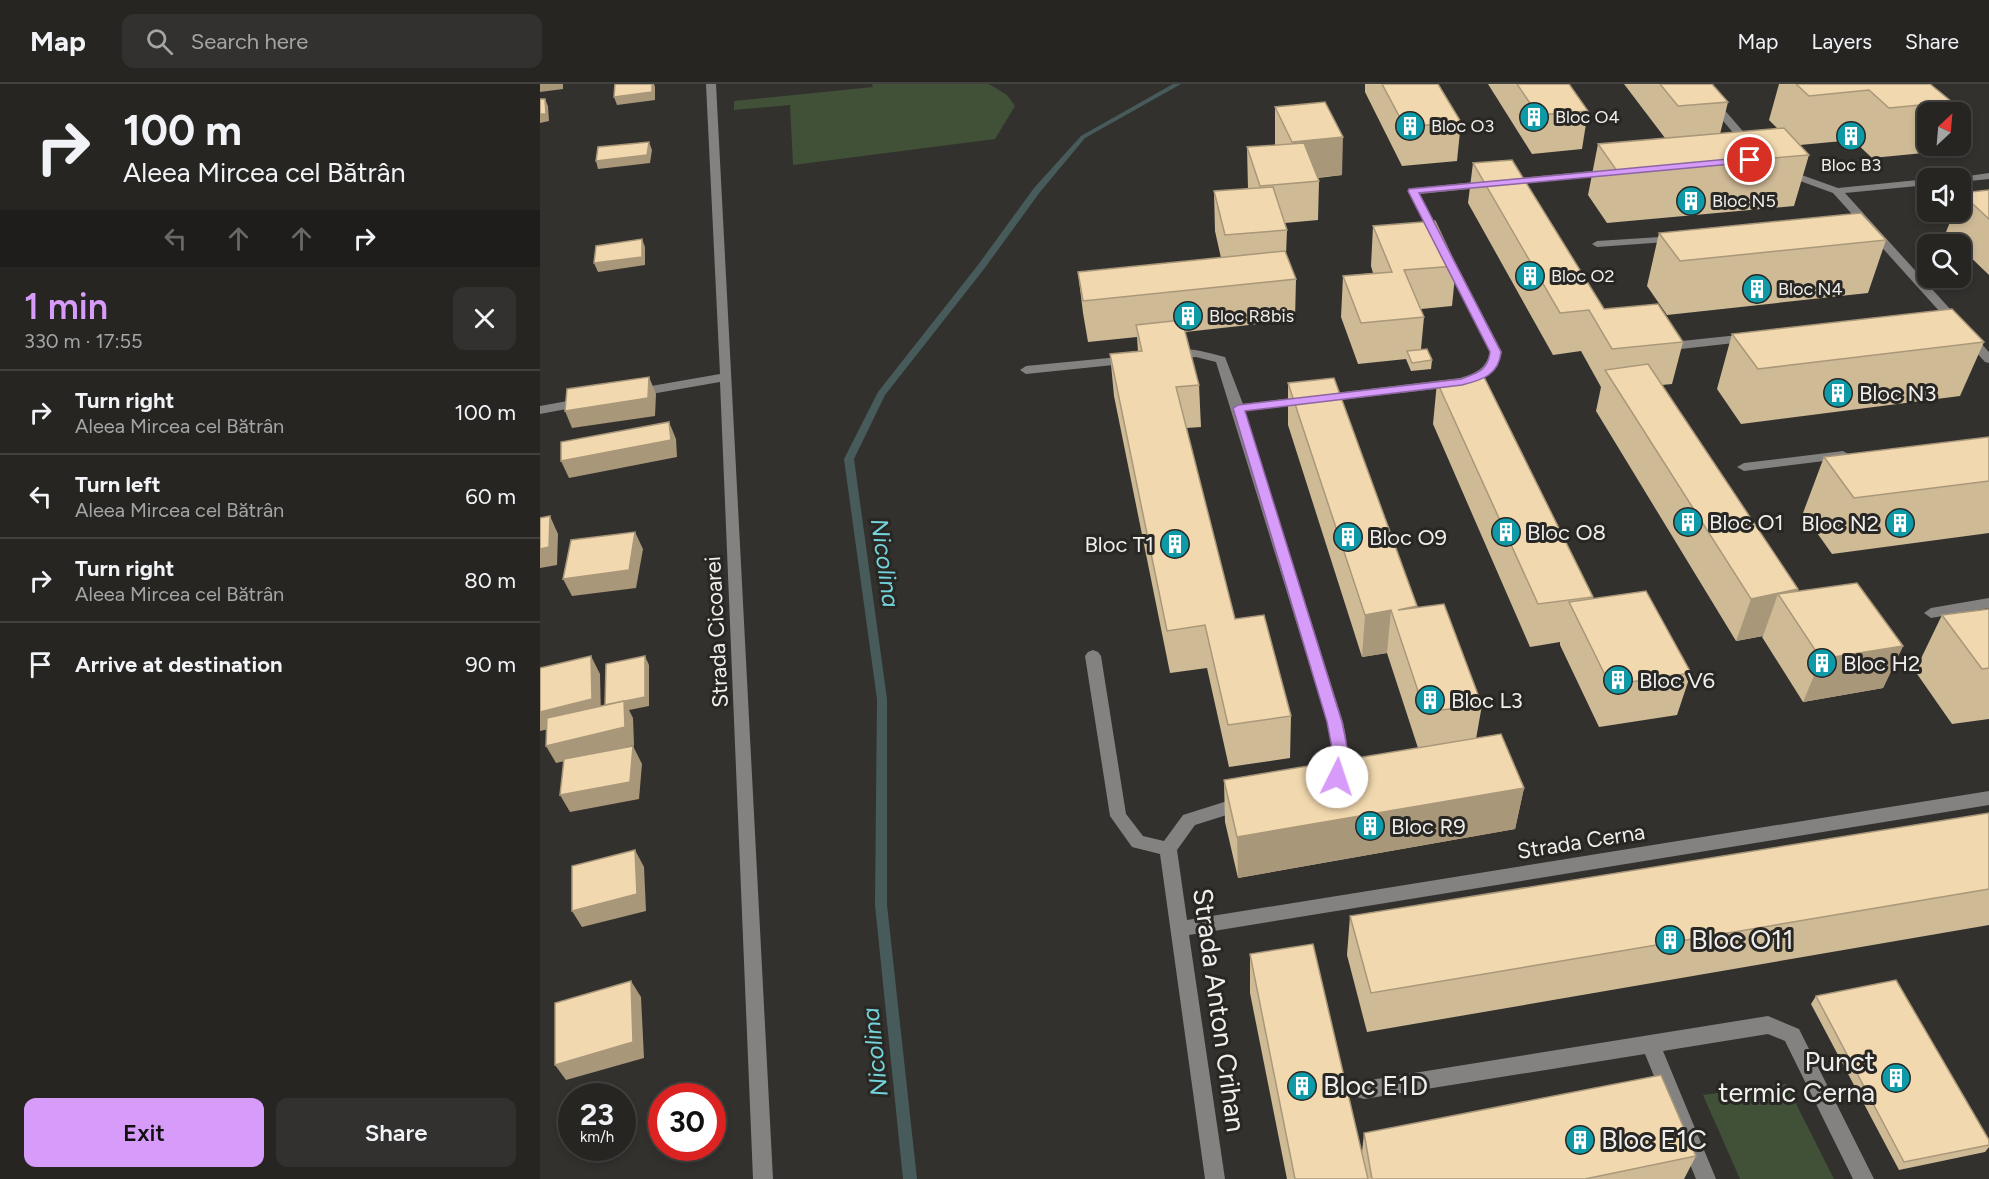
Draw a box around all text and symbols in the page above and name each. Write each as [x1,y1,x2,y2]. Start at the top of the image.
search box [122,14,542,68]
text: Map [30,24,86,58]
icon: search [143,25,176,58]
text: Search here [191,28,308,55]
text: Map [1738,29,1778,54]
text: Layers [1811,29,1872,54]
text: Share [1905,29,1959,54]
building icon: Bloc O4 [1518,101,1550,133]
north arrow [1917,102,1971,156]
map controls [1917,102,1971,288]
text: 100 m [123,105,242,156]
place label: Bloc O4 [1555,106,1620,128]
icon: right [24,108,102,186]
building icon: Bloc O3 [1394,110,1426,142]
place label: Bloc O3 [1431,115,1494,137]
building icon: Bloc B3 [1835,120,1867,152]
pin [1724,134,1775,185]
icon: arrive [1733,143,1766,176]
place label: Bloc B3 [1821,154,1881,176]
text: Aleea Mircea cel Bătrân [123,156,406,189]
button: sound [1917,168,1971,222]
building icon: Bloc N5 [1675,185,1707,217]
place label: Bloc N5 [1712,190,1776,212]
icon: left [159,222,192,255]
icon: ahead [222,222,255,255]
icon: ahead [285,222,318,255]
icon: right [348,222,381,255]
button: search [1917,234,1971,288]
building icon: Bloc O2 [1514,260,1546,292]
place label: Bloc O2 [1551,265,1615,287]
building icon: Bloc N4 [1741,273,1773,305]
place label: Bloc N4 [1778,278,1843,300]
text: 1 min [24,285,108,328]
button: close [453,287,516,350]
building icon: Bloc R8bis [1172,300,1204,332]
place label: Bloc R8bis [1209,305,1294,327]
text: 330 m · 17:55 [24,329,143,353]
building icon: Bloc N3 [1822,377,1854,409]
place label: Bloc N3 [1859,380,1936,407]
text: Turn right [75,387,174,414]
icon: right [24,396,57,429]
text: 100 m [455,399,516,426]
text: Aleea Mircea cel Bătrân [75,414,284,438]
text: Turn left [75,471,161,498]
icon: left [24,480,57,513]
text: 60 m [465,483,516,510]
text: Aleea Mircea cel Bătrân [75,498,284,522]
building icon: Bloc O1 [1672,506,1704,538]
building icon: Bloc N2 [1884,507,1916,539]
place label: Bloc O1 [1709,509,1784,536]
place label: Bloc N2 [1801,510,1879,537]
building icon: Bloc O8 [1490,516,1522,548]
water label: Nicolina [865,517,906,609]
place label: Bloc O8 [1527,519,1606,546]
building icon: Bloc O9 [1332,521,1364,553]
place label: Bloc O9 [1369,524,1447,551]
building icon: Bloc T1 [1159,528,1191,560]
place label: Bloc T1 [1084,531,1154,558]
text: Turn right [75,555,174,582]
street label: Strada Cicoarei [699,556,734,708]
icon: right [24,564,57,597]
text: 80 m [464,567,516,594]
text: Aleea Mircea cel Bătrân [75,582,284,606]
building icon: Bloc H2 [1806,647,1838,679]
icon: arrive [24,648,57,681]
place label: Bloc H2 [1843,650,1920,677]
text: Arrive at destination [75,651,283,678]
text: 90 m [465,651,516,678]
building icon: Bloc V6 [1602,664,1634,696]
place label: Bloc V6 [1639,667,1715,694]
building icon: Bloc L3 [1414,684,1446,716]
place label: Bloc L3 [1451,687,1523,714]
position arrow [1305,745,1369,809]
building icon: Bloc R9 [1354,810,1386,842]
place label: Bloc R9 [1391,813,1466,840]
street label: Strada Cerna [1515,818,1647,865]
street label: Strada Anton Crihan [1186,886,1253,1134]
place label: Bloc O11 [1691,923,1794,956]
building icon: Bloc O11 [1654,924,1686,956]
water label: Nicolina [855,1006,894,1098]
place label: Punct termic Cerna [1718,1045,1875,1109]
building icon: Punct termic Cerna [1880,1062,1912,1094]
place label: Bloc E1D [1323,1069,1428,1102]
building icon: Bloc E1D [1286,1070,1318,1102]
speed limit sign: 30 [648,1083,726,1161]
text: 23 [580,1096,614,1133]
button: Exit [24,1098,264,1167]
button: Share [276,1098,516,1167]
place label: Bloc E1C [1601,1123,1707,1156]
building icon: Bloc E1C [1564,1124,1596,1156]
text: km/h [580,1128,614,1146]

